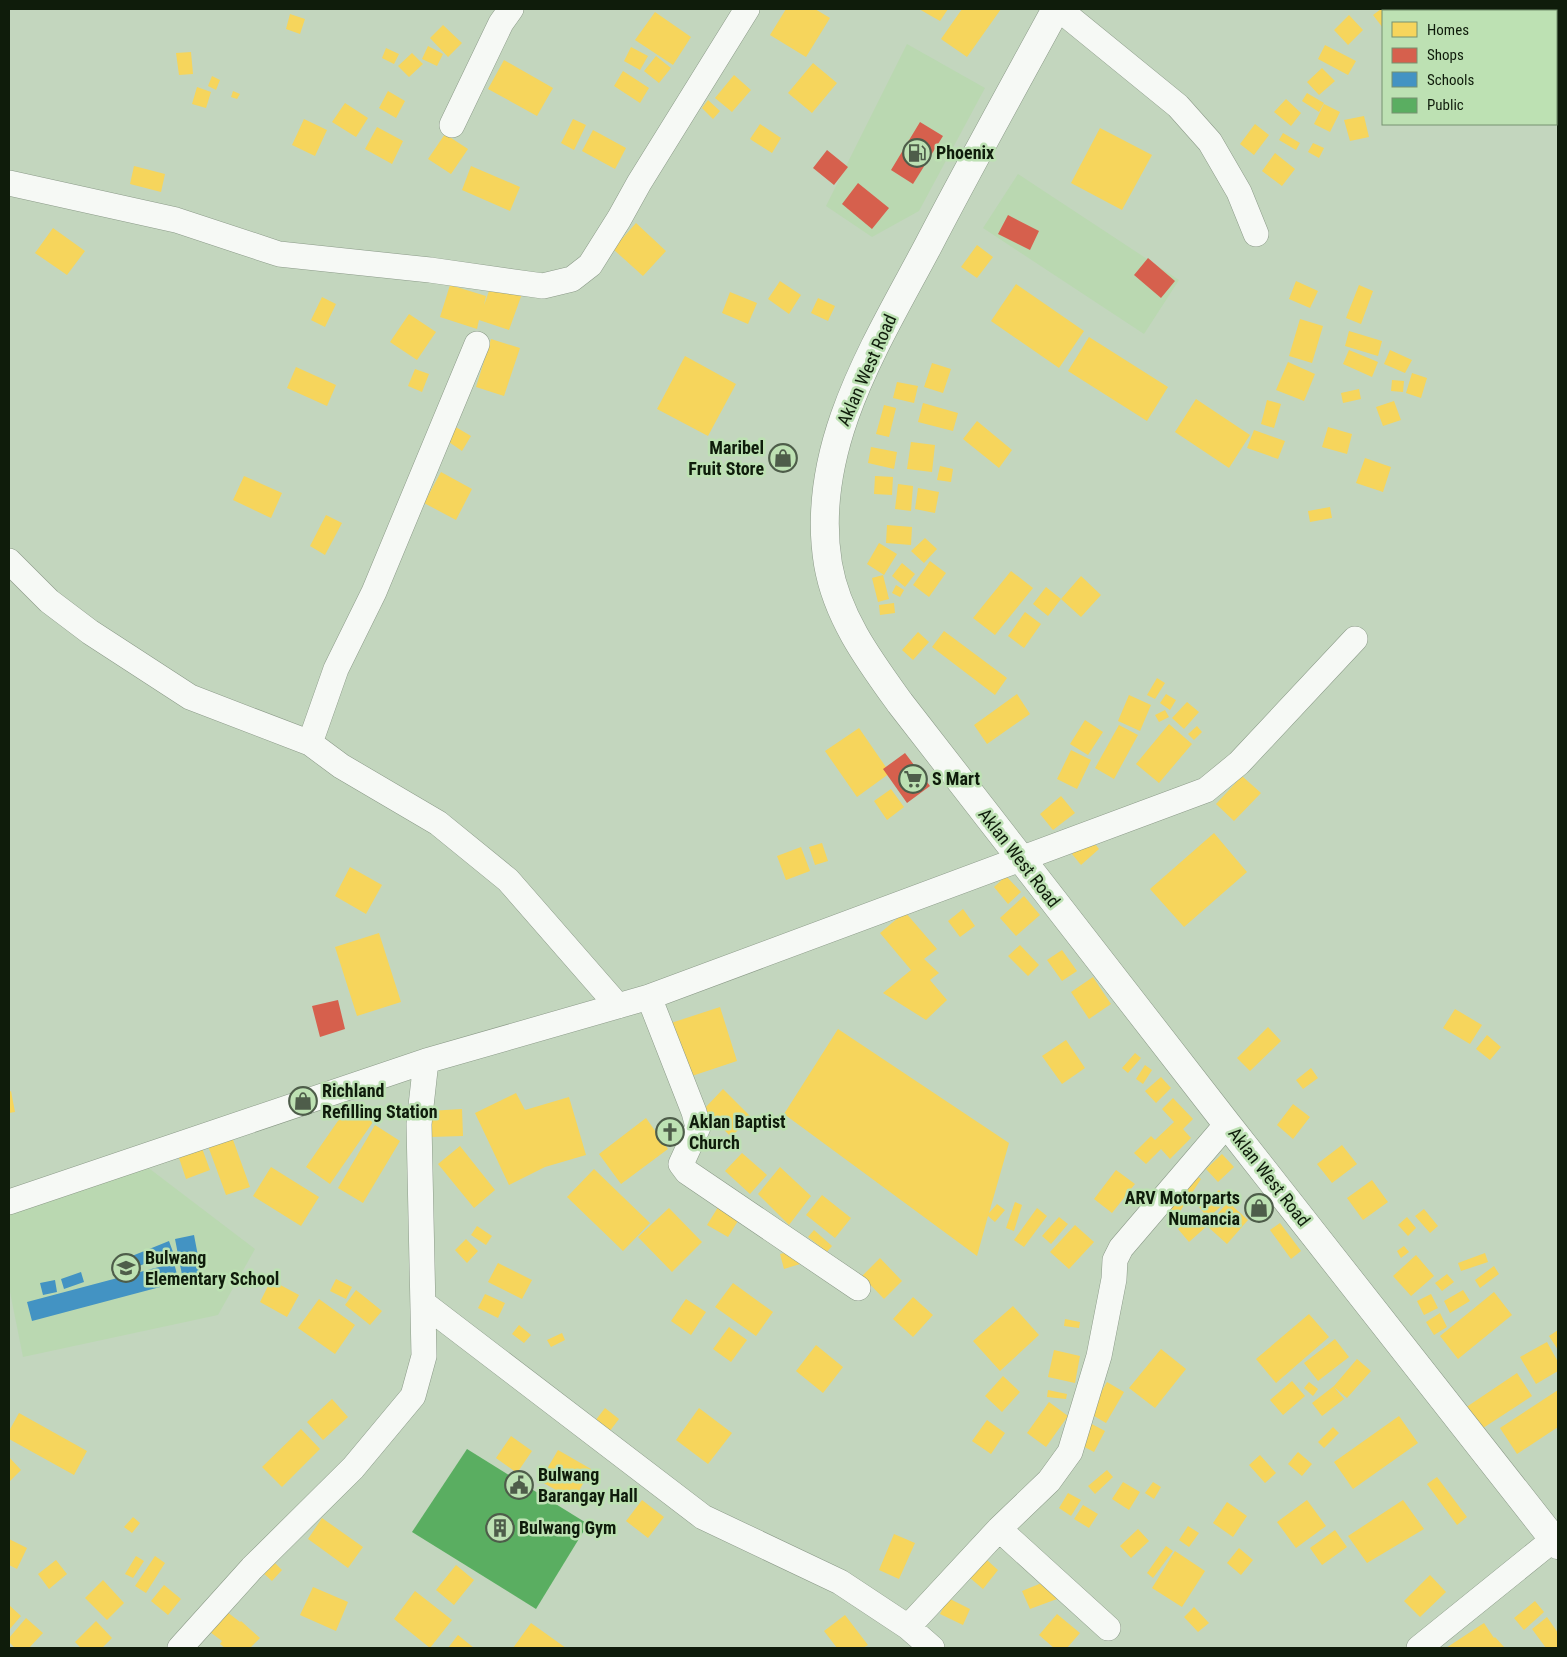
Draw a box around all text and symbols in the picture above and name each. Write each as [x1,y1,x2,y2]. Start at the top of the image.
legend [1382,10,1557,125]
text: Homes [1427,21,1469,39]
text: Shops [1427,46,1464,64]
text: Schools [1427,71,1474,89]
text: Public [1427,96,1464,114]
fuel station icon: Phoenix [902,138,932,168]
place label: Phoenix [936,142,994,163]
street label: Aklan West Road [833,311,900,429]
place label: Maribel Fruit Store [688,437,764,479]
shop icon: Maribel Fruit Store [768,443,798,473]
supermarket icon: S Mart [898,764,928,794]
place label: S Mart [932,768,980,789]
street label: Aklan West Road [974,804,1065,911]
place label: Richland Refilling Station [322,1080,438,1122]
shop icon: Richland Refilling Station [288,1086,318,1116]
place label: Aklan Baptist Church [689,1111,786,1153]
church icon: Aklan Baptist Church [655,1117,685,1147]
street label: Aklan West Road [1224,1123,1315,1230]
place label: ARV Motorparts Numancia [1125,1187,1240,1229]
shop icon: ARV Motorparts Numancia [1244,1193,1274,1223]
place label: Bulwang Elementary School [145,1247,279,1289]
school or university icon: Bulwang Elementary School [111,1253,141,1283]
place label: Bulwang Barangay Hall [538,1464,638,1506]
public building icon: Bulwang Barangay Hall [504,1470,534,1500]
building icon: Bulwang Gym [485,1513,515,1543]
place label: Bulwang Gym [519,1517,616,1538]

